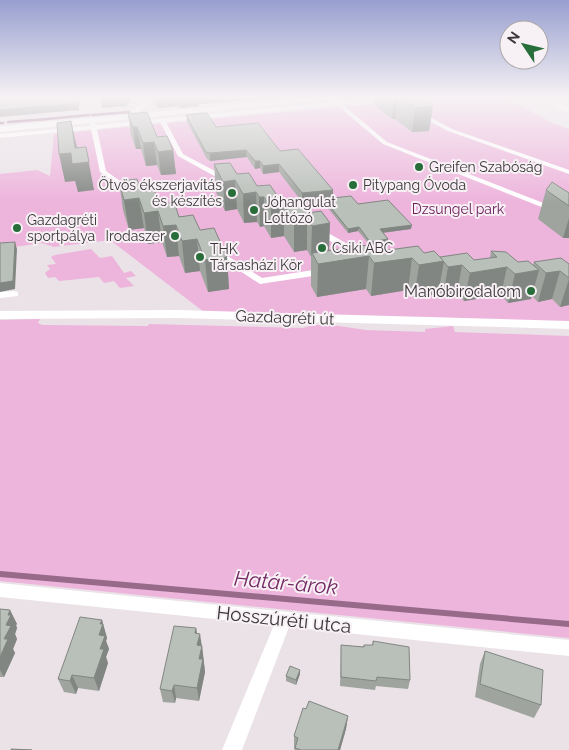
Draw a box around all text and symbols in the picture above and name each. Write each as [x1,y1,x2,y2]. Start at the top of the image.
north arrow [499,20,549,70]
text: N [504,29,523,47]
place label: Greifen Szabóság [429,159,542,175]
marker: Greifen Szabóság [413,161,425,173]
place label: Ötvös ékszerjavítás és készítés [99,175,222,209]
place label: Pitypang Óvoda [363,176,466,193]
marker: Pitypang Óvoda [347,179,359,191]
marker: Ötvös ékszerjavítás és készítés [226,187,238,199]
place label: Jóhangulat Lottózó [264,194,336,226]
park label: Dzsungel park [412,201,505,217]
marker: Jóhangulat Lottózó [248,204,260,216]
place label: Gazdagréti sportpálya [27,212,97,244]
marker: Gazdagréti sportpálya [11,222,23,234]
place label: Irodaszer [106,228,165,244]
marker: Irodaszer [169,230,181,242]
place label: Csiki ABC [332,240,394,256]
place label: THK Társasházi Kör [210,241,302,273]
marker: Csiki ABC [316,242,328,254]
marker: THK Társasházi Kör [194,251,206,263]
place label: Manóbirodalom [404,282,521,301]
marker: Manóbirodalom [525,285,537,297]
street label: Gazdagréti út [235,306,335,329]
water label: Határ-árok [233,566,339,599]
street label: Hosszúréti utca [216,601,352,637]

